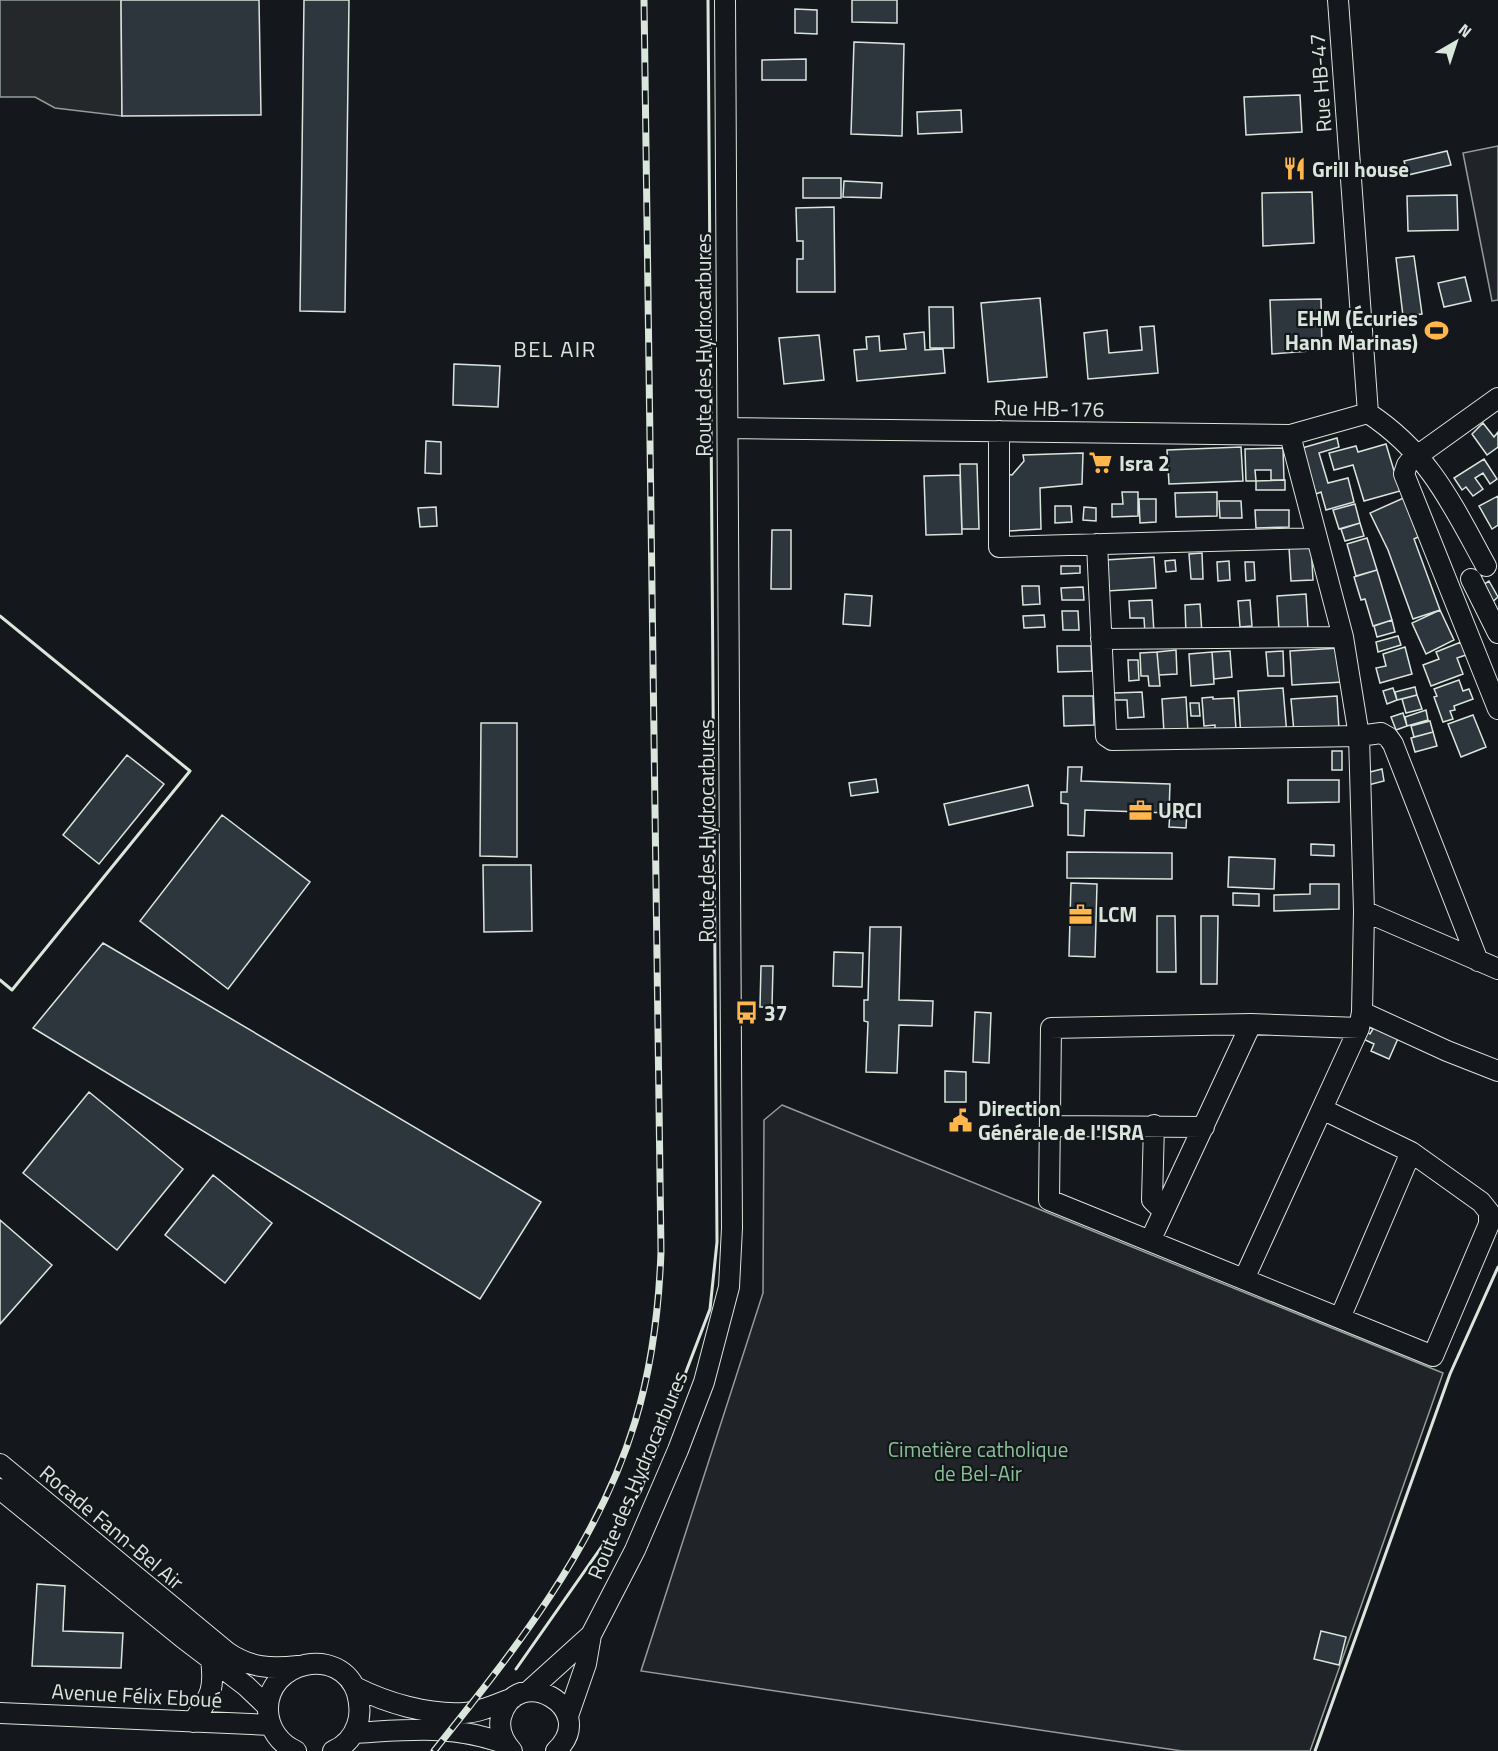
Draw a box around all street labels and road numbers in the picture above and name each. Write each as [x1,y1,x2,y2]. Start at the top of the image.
street label: Rue HB-47 [1301,32,1339,134]
street label: Route des Hydrocarbures [687,233,719,457]
street label: Rue HB-176 [993,391,1105,425]
street label: Route des Hydrocarbures [690,719,722,943]
street label: Route des Hydrocarbures [579,1366,695,1584]
street label: Rocade Fann-Bel Air [33,1457,191,1597]
street label: Avenue Félix Eboué [51,1675,223,1715]

